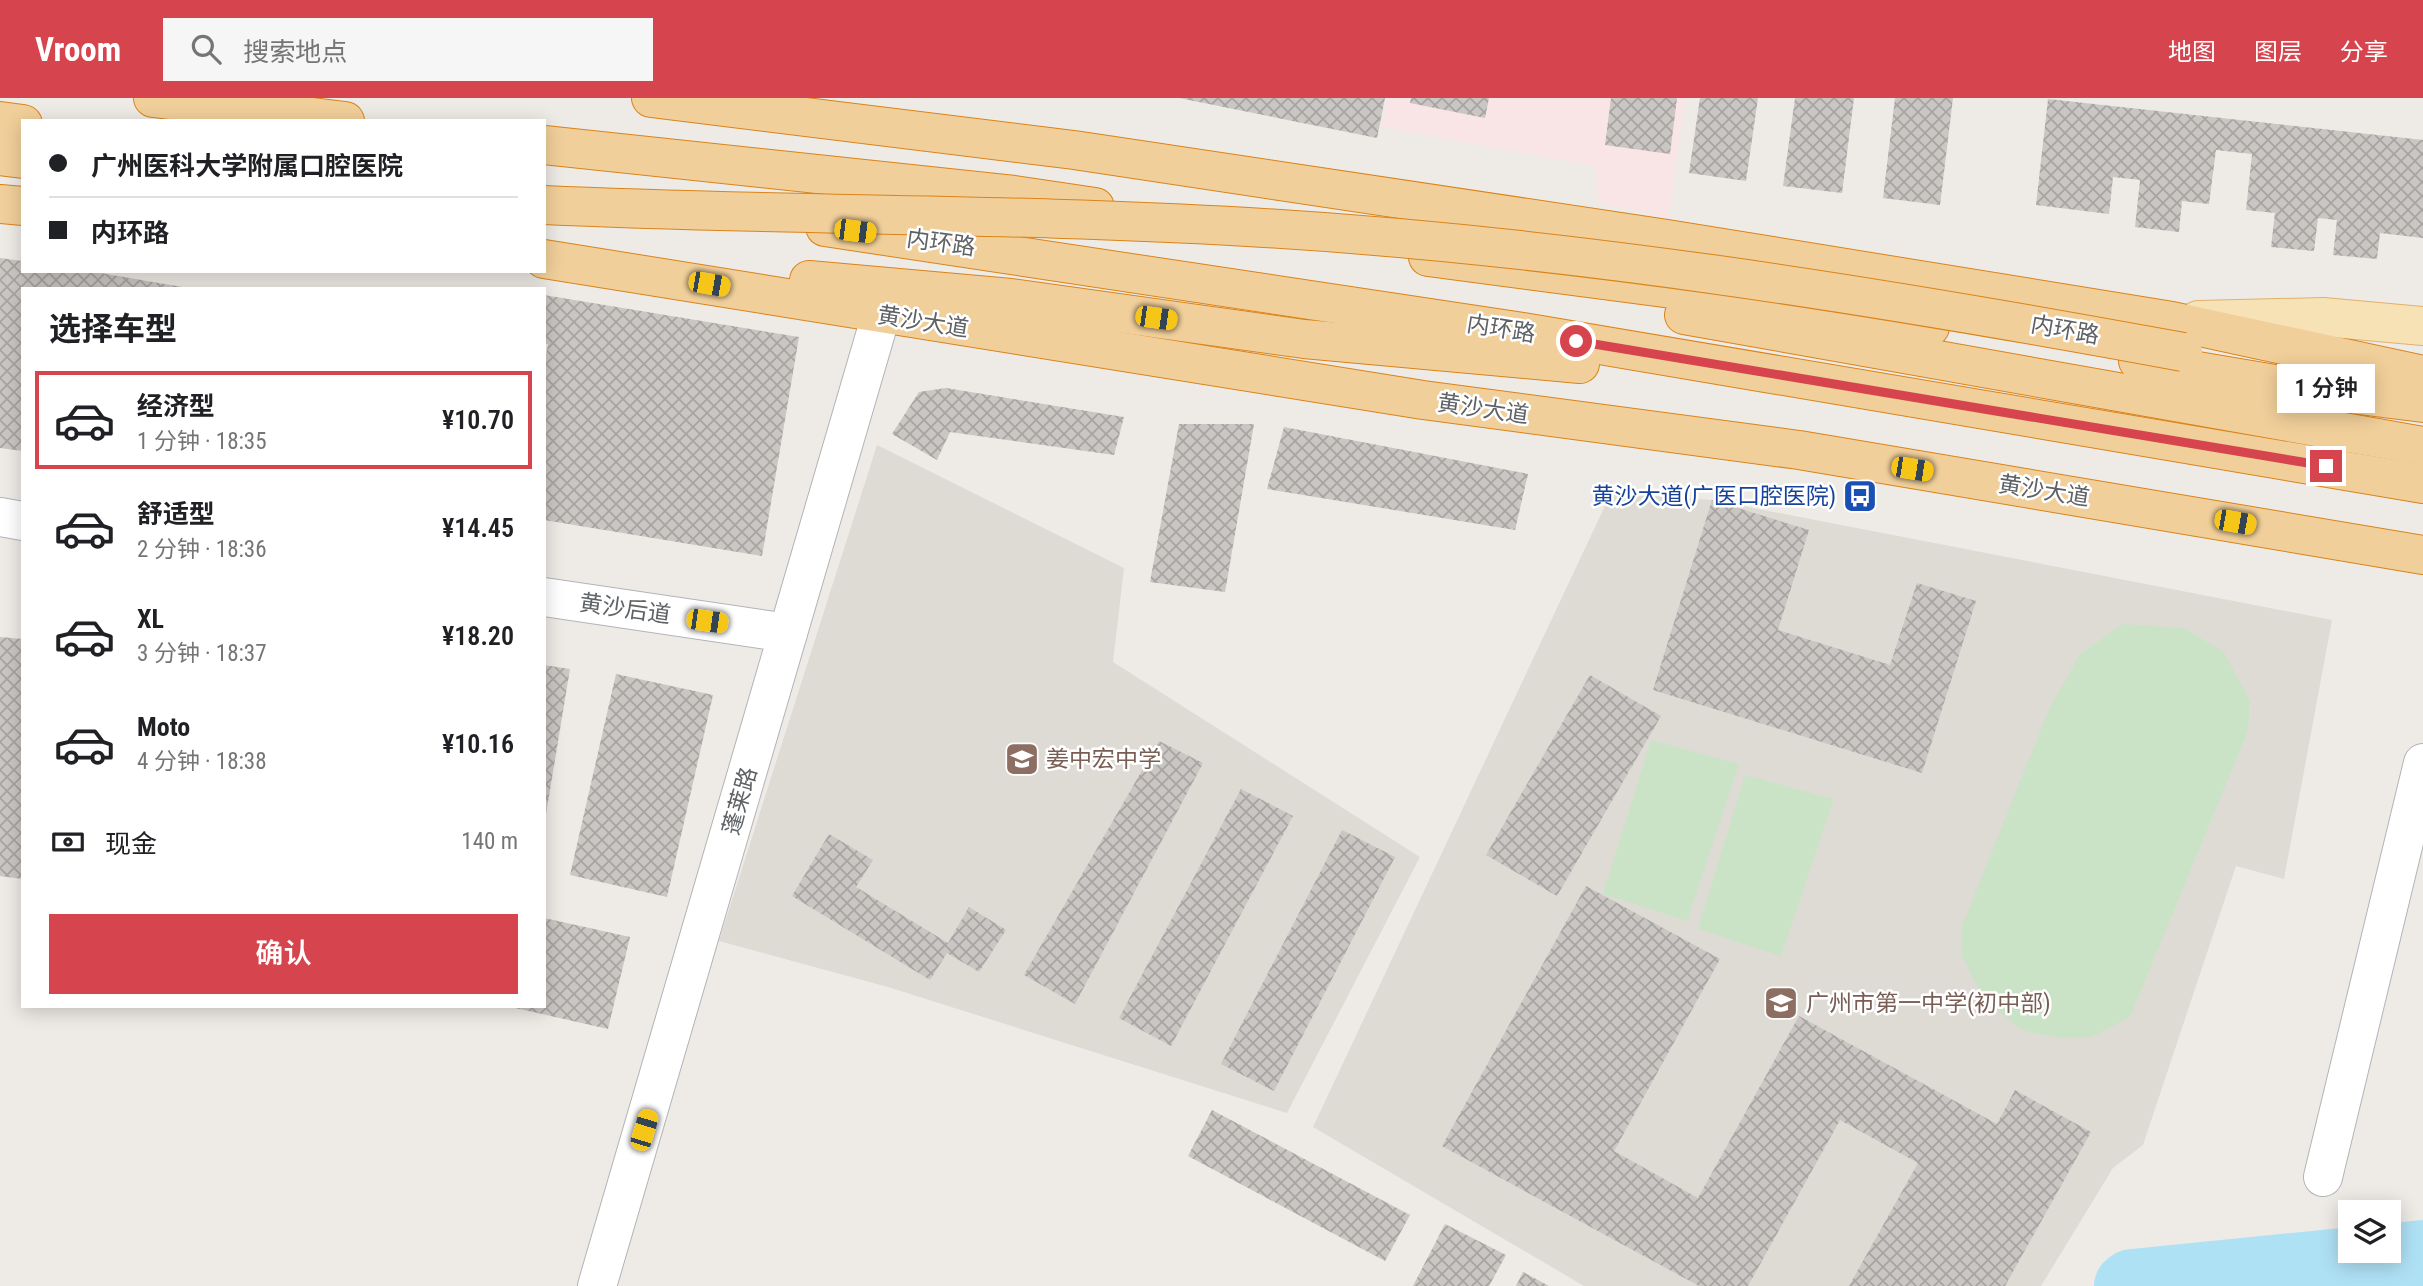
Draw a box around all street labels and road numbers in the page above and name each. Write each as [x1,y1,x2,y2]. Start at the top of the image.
street label: 内环路 [905,225,977,261]
street label: 黄沙大道 [875,301,971,343]
street label: 内环路 [1465,310,1537,348]
street label: 内环路 [2029,311,2101,349]
street label: 黄沙大道 [1436,389,1530,429]
street label: 黄沙大道 [1996,470,2092,512]
street label: 黄沙后道 [578,589,672,629]
street label: 蓬莱路 [718,764,762,838]

